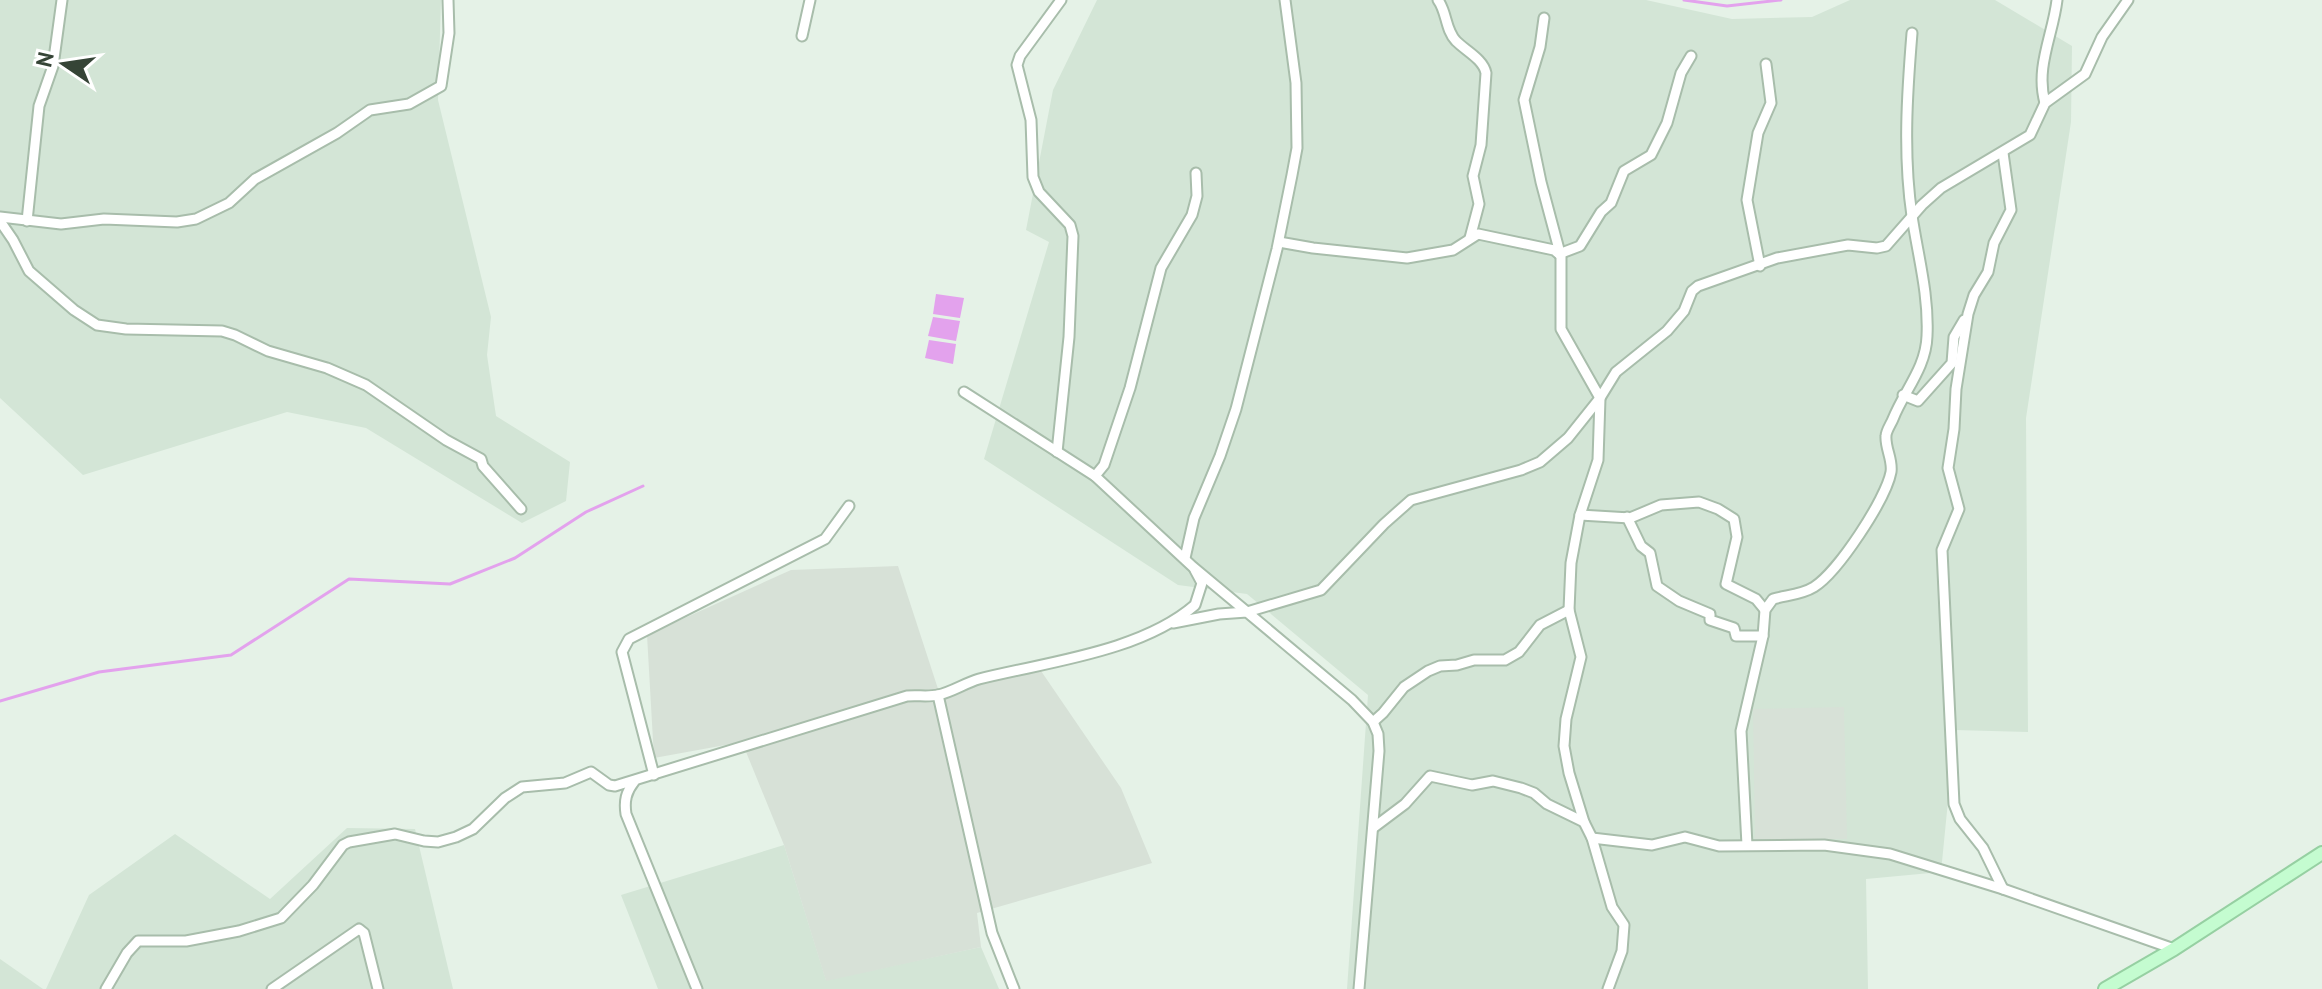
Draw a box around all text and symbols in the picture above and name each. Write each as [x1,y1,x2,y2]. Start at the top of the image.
north arrow [24,24,104,104]
text: N [29,49,60,70]

